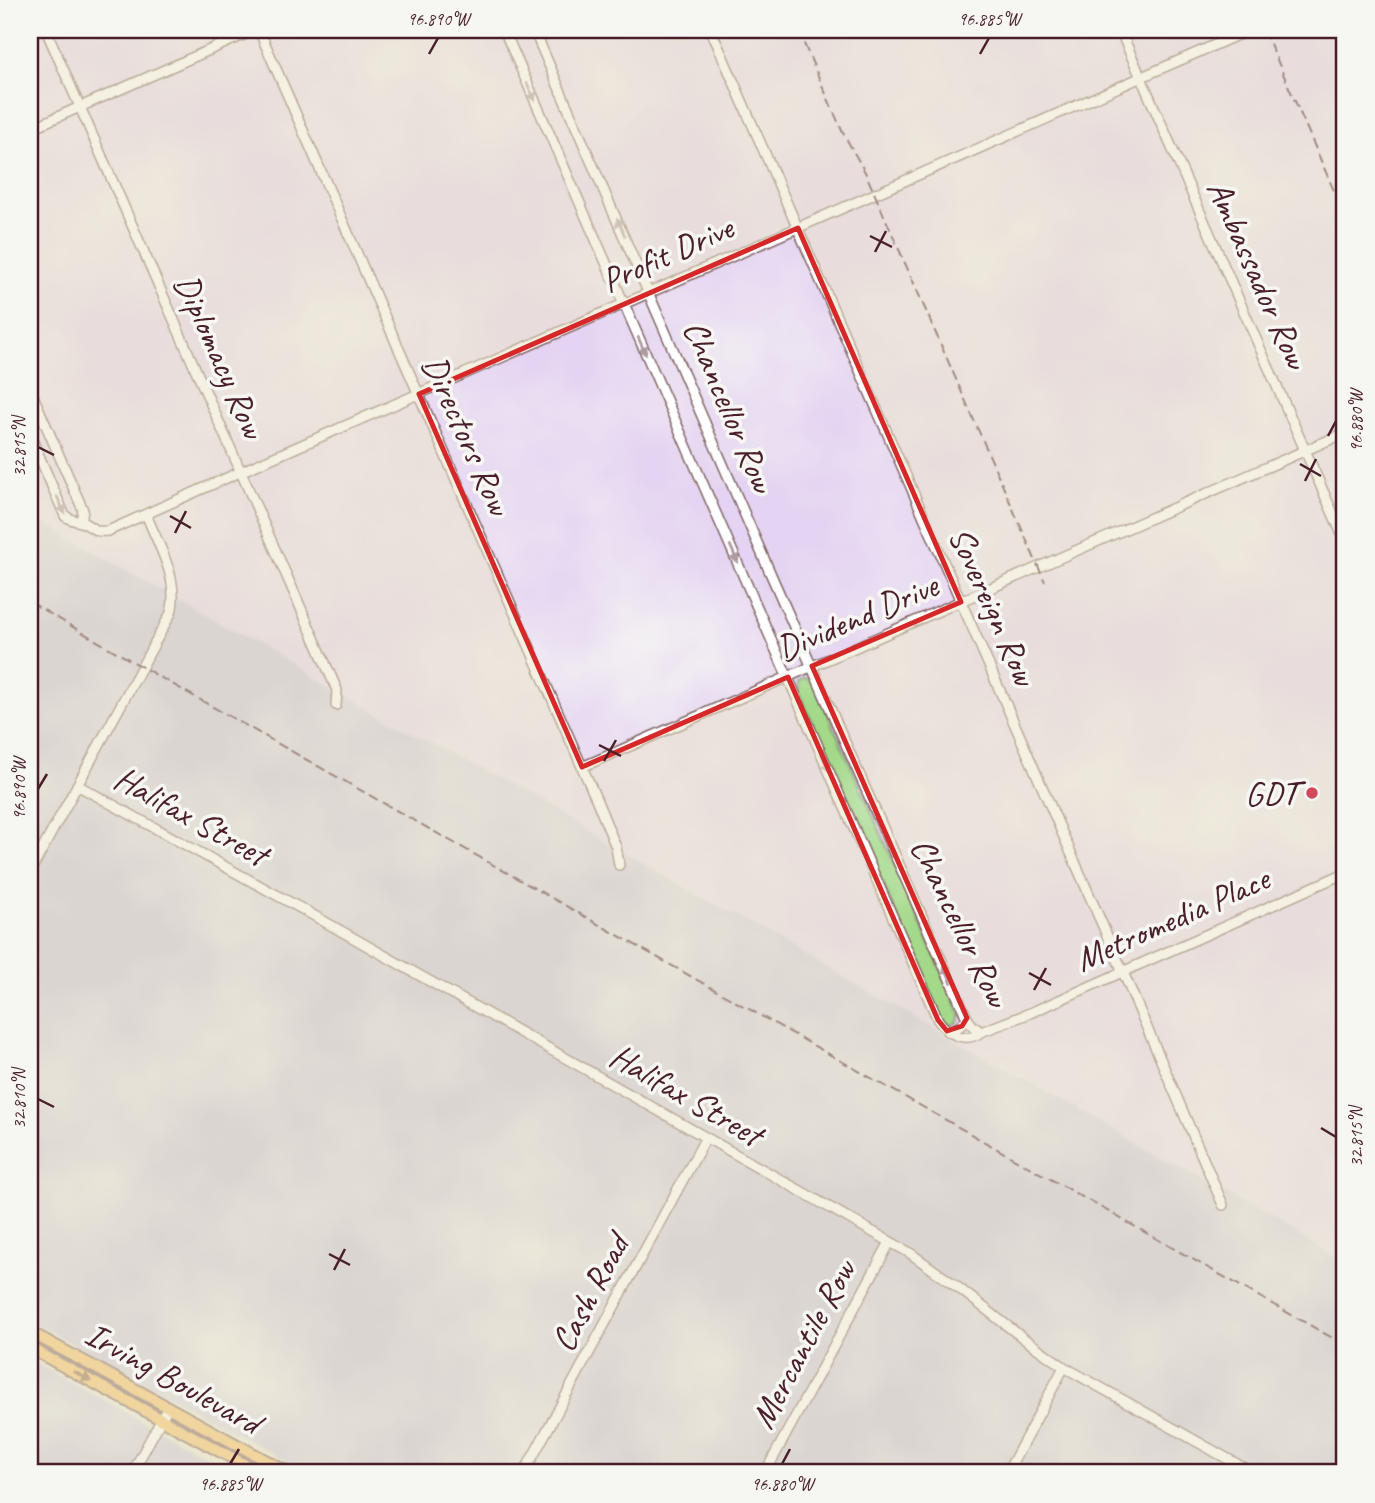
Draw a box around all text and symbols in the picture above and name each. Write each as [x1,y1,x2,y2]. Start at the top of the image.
text: 96.890°W [407,8,472,30]
text: 96.885°W [958,8,1023,30]
one-way arrow [526,82,537,103]
street label: Ambassador Row [1197,173,1321,378]
street label: Profit Drive [594,204,742,303]
one-way arrow [615,217,627,237]
street label: Diplomacy Row [164,267,277,447]
street label: Chancellor Row [673,313,786,501]
one-way arrow [636,336,648,356]
street label: Directors Row [412,348,523,524]
text: 96.880°W [1345,387,1367,452]
text: 32.815°N [8,414,30,477]
one-way arrow [56,495,67,516]
street label: Sovereign Row [938,520,1049,695]
one-way arrow [728,544,740,564]
street label: Dividend Drive [769,562,947,671]
one-way arrow [819,752,831,772]
text: 96.890°W [8,755,30,820]
street label: Halifax Street [106,755,280,879]
place label: GDT [1245,771,1307,816]
marker: GDT [1304,785,1320,801]
street label: Chancellor Row [900,830,1021,1016]
street label: Metromedia Place [1068,855,1278,982]
one-way arrow [942,964,954,984]
street label: Halifax Street [602,1033,774,1159]
text: 32.810°N [8,1066,30,1129]
text: 32.815°N [1345,1104,1367,1167]
street label: Cash Road [541,1222,642,1359]
street label: Mercantile Row [740,1250,867,1436]
street label: Irving Boulevard [77,1311,273,1447]
one-way arrow [72,1370,92,1382]
text: 96.885°W [199,1473,264,1495]
text: 96.880°W [751,1473,816,1495]

